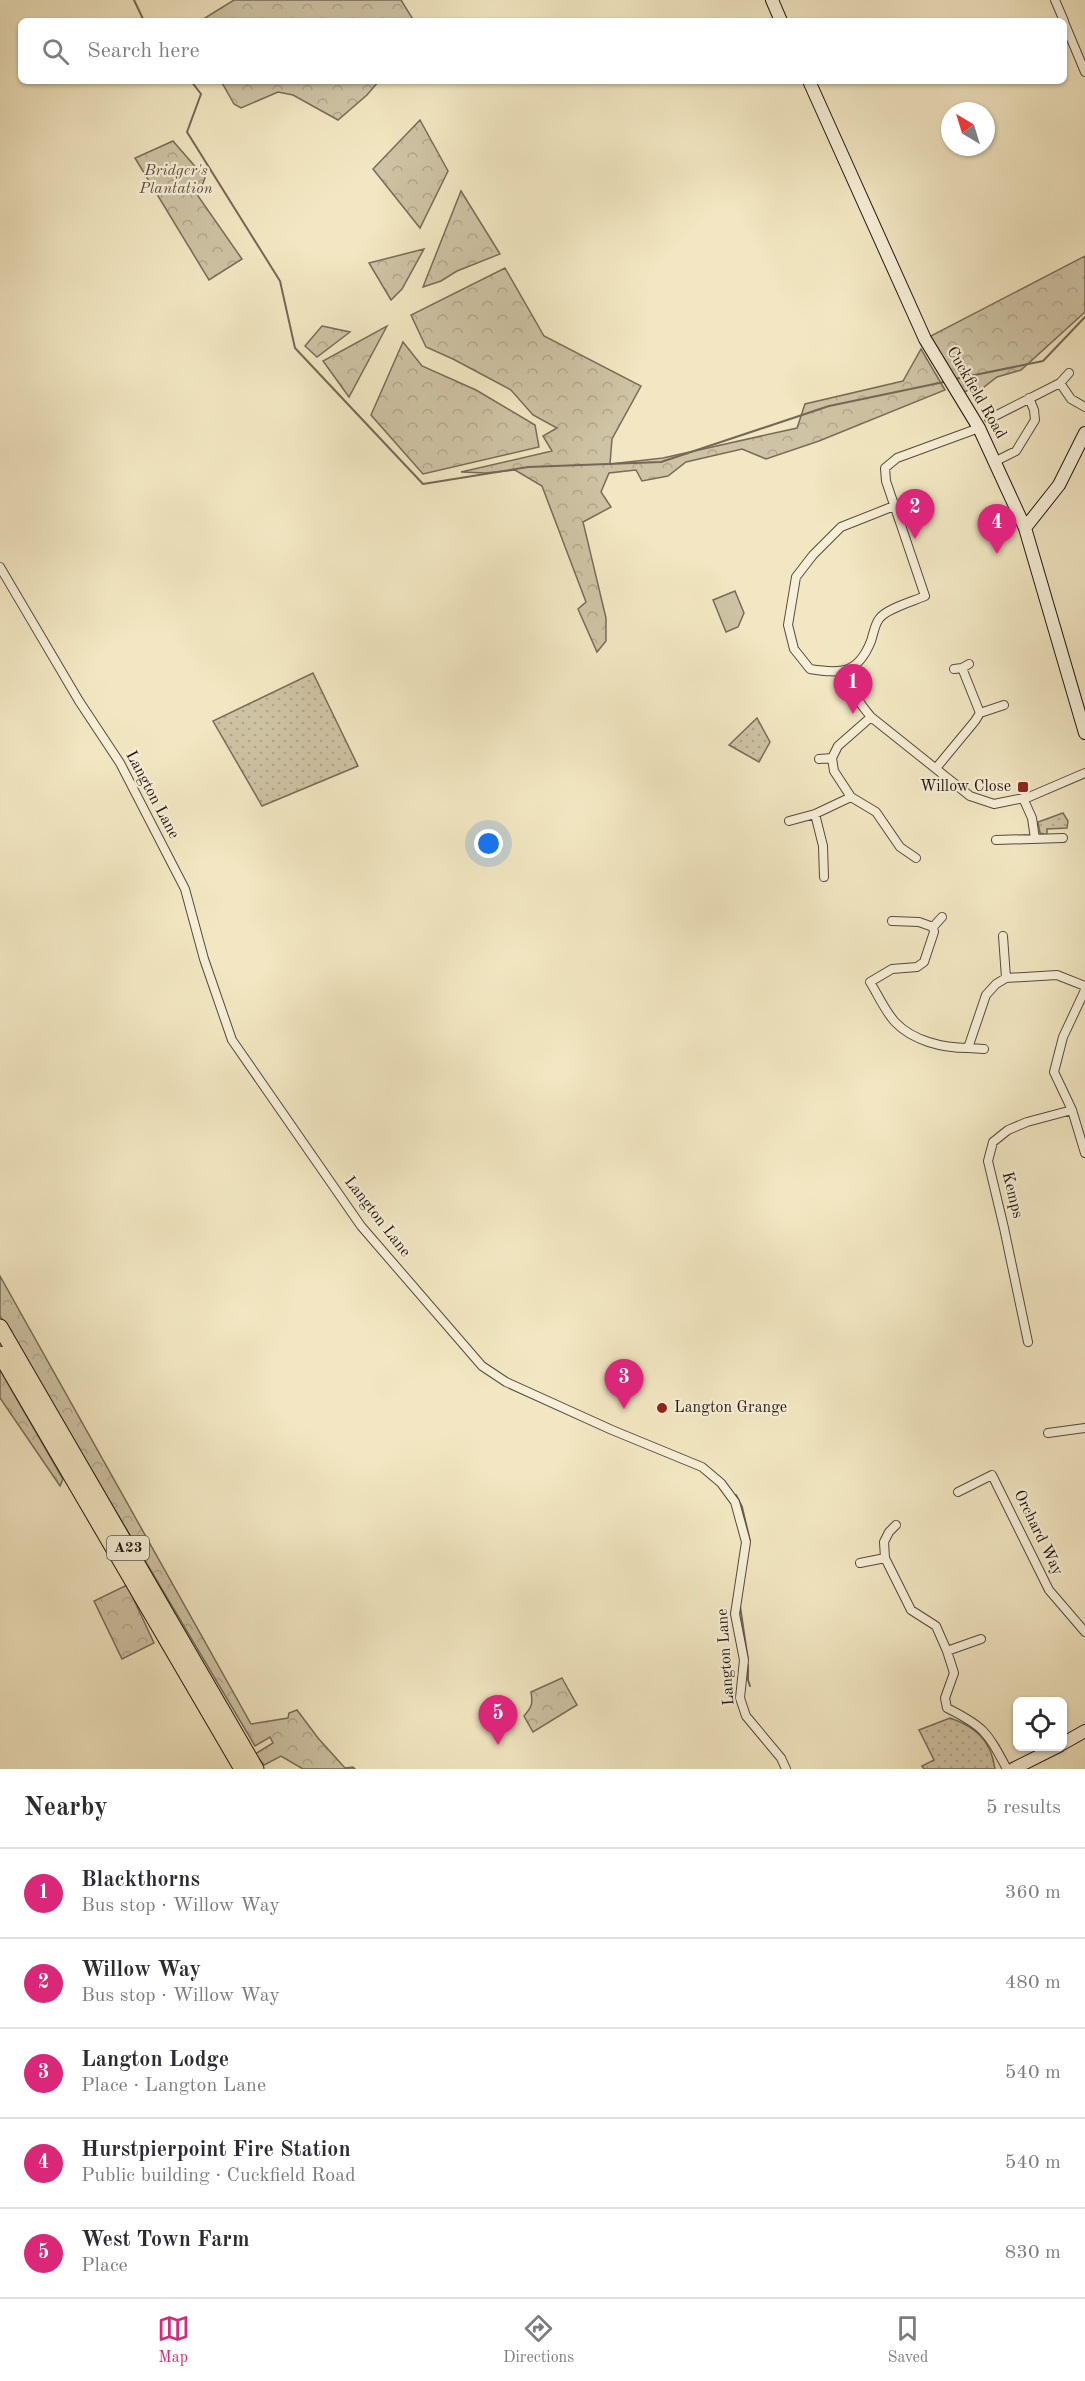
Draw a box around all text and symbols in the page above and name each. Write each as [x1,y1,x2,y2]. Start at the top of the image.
search box [18,18,1067,84]
icon: search [39,35,72,68]
text: Search here [87,40,200,62]
north arrow [941,102,995,156]
park label: Bridger's Plantation [138,163,213,197]
street label: Cuckfield Road [943,344,1009,442]
pin: 2 [896,490,934,539]
pin: 4 [978,504,1016,554]
pin: 1 [834,664,872,714]
street label: Langton Lane [122,748,182,842]
place label: Willow Close [920,779,1011,795]
marker: Willow Close [1016,780,1030,794]
your location [474,829,503,858]
street label: Kemps [999,1170,1026,1220]
street label: Langton Lane [341,1174,413,1260]
pin: 3 [604,1360,644,1409]
place label: Langton Grange [674,1400,787,1416]
marker: Langton Grange [655,1401,669,1415]
street label: Orchard Way [1010,1488,1066,1579]
road number: A23 [107,1536,149,1560]
street label: Langton Lane [715,1608,737,1706]
pin: 5 [478,1696,518,1745]
map controls [1013,1697,1067,1751]
button: locate [1013,1697,1067,1751]
text: Nearby [24,1795,108,1821]
text: 5 results [986,1798,1061,1818]
text: Blackthorns [81,1869,200,1891]
text: 1 [38,1883,49,1903]
text: 360 m [1005,1883,1061,1903]
text: Bus stop · Willow Way [81,1896,280,1916]
text: Willow Way [81,1959,201,1981]
text: 2 [38,1973,49,1993]
text: 480 m [1005,1973,1061,1993]
text: Bus stop · Willow Way [81,1986,280,2006]
text: Langton Lodge [81,2049,229,2071]
text: 3 [38,2063,49,2083]
text: 540 m [1005,2063,1061,2083]
text: Place · Langton Lane [81,2076,266,2096]
text: Hurstpierpoint Fire Station [81,2139,351,2161]
text: 4 [38,2153,49,2173]
text: 540 m [1005,2153,1061,2173]
text: Public building · Cuckfield Road [81,2166,356,2186]
text: West Town Farm [81,2229,249,2251]
text: 5 [38,2243,49,2263]
text: 830 m [1005,2243,1061,2263]
text: Place [81,2256,128,2276]
tab: Map [157,2312,190,2368]
tab: Directions [503,2312,574,2368]
tab: Saved [888,2312,928,2368]

